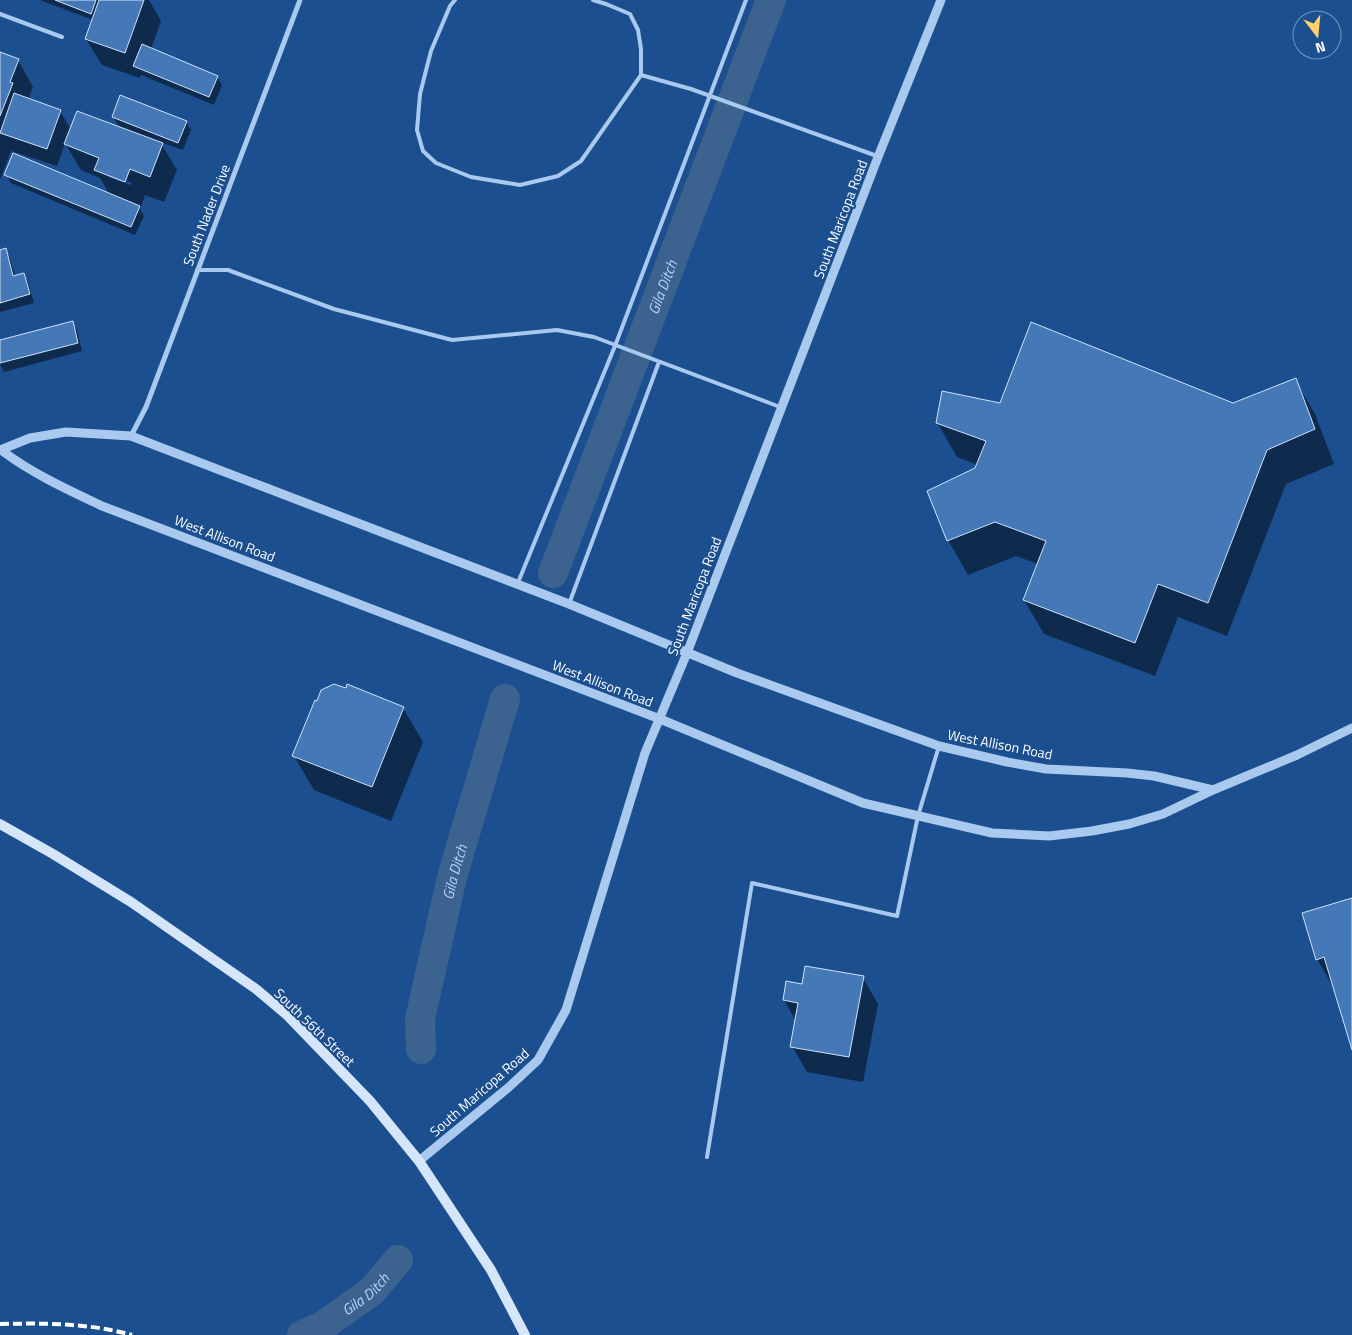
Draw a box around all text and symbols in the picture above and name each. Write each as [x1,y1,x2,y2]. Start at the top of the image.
north arrow [1292,10,1342,60]
text: N [1313,37,1328,59]
street label: South Maricopa Road [808,157,872,281]
street label: South Nader Drive [177,161,235,269]
water label: Gila Ditch [641,256,683,317]
street label: West Allison Road [172,509,278,567]
street label: South Maricopa Road [662,534,726,658]
street label: West Allison Road [550,654,656,712]
street label: West Allison Road [946,724,1054,764]
water label: Gila Ditch [436,841,473,902]
street label: South 56th Street [270,983,360,1071]
street label: South Maricopa Road [425,1043,533,1141]
water label: Gila Ditch [337,1267,395,1321]

